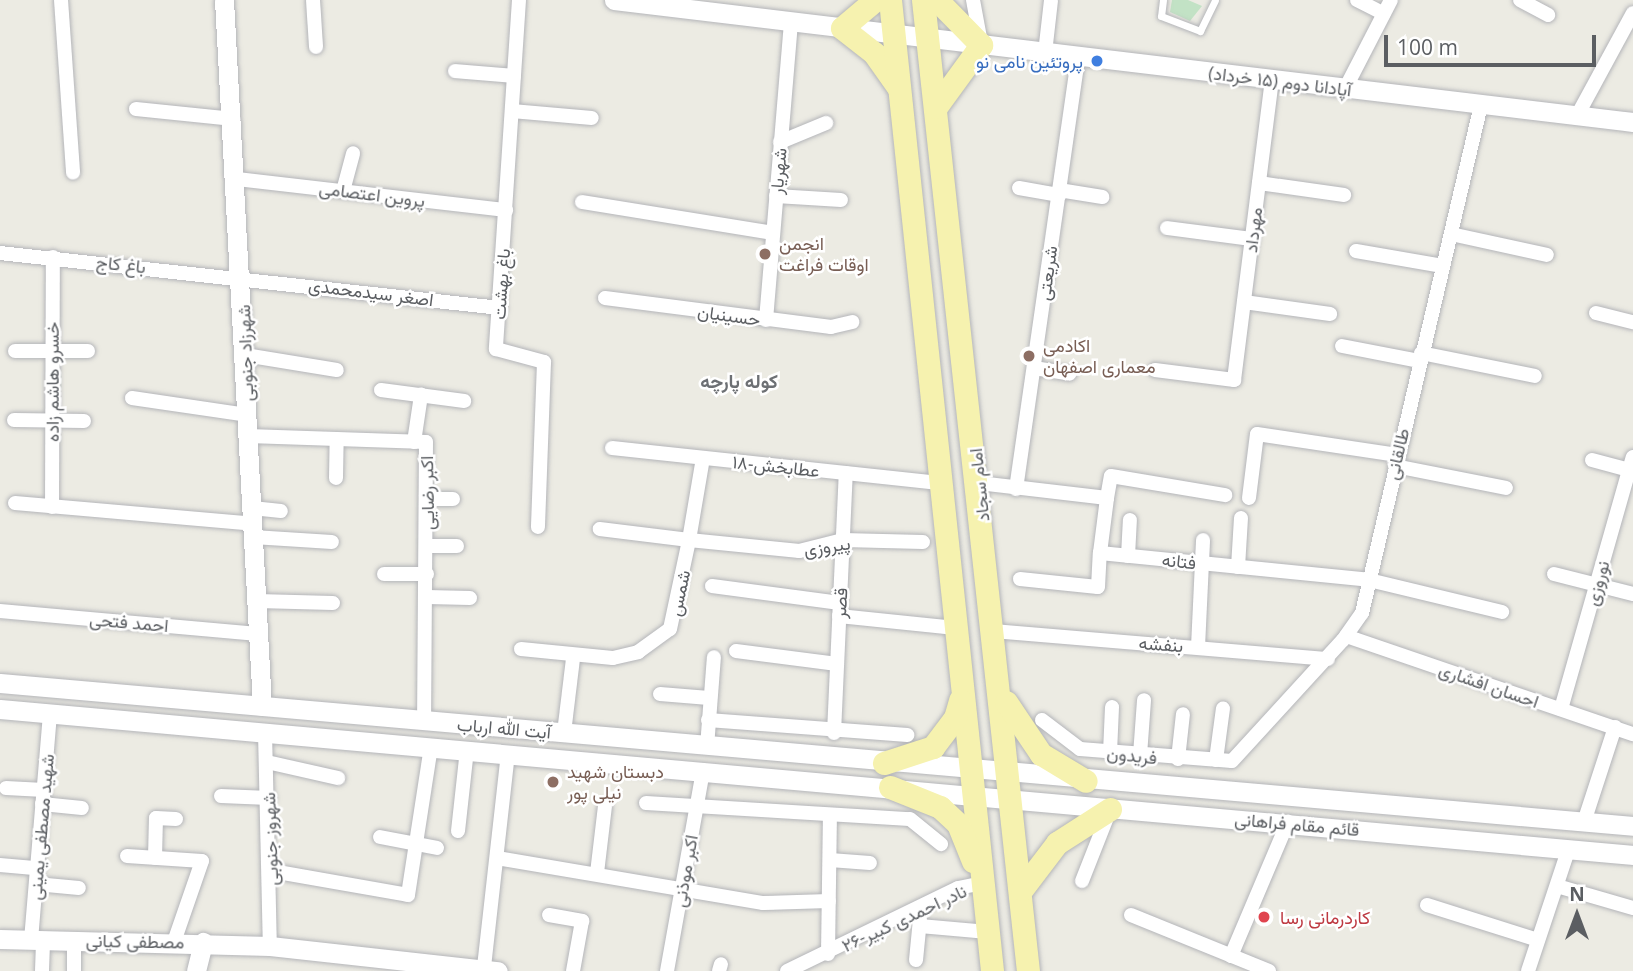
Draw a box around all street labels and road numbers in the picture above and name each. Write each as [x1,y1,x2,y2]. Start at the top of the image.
street label: آپادانا دوم (۱۵ خرداد) [1207,62,1353,100]
street label: شهریار [765,147,791,195]
street label: پروین اعتصامی [318,177,426,211]
street label: مهرداد [1240,206,1266,254]
street label: شریعتی [1032,244,1062,302]
street label: باغ بهشت [488,248,514,320]
street label: باغ کاج [95,251,147,277]
street label: اصغر سیدمحمدی [307,274,435,310]
street label: حسینیان [696,300,762,330]
street label: شهرزاد جنوبی [233,304,257,402]
street label: خسرو هاشم زاده [41,322,63,442]
street label: طالقانی [1381,426,1413,482]
street label: امام سجاد [964,447,994,523]
street label: ۱۸-عطابخش [731,451,821,481]
street label: اکبر رضایی [416,456,438,530]
street label: پیروزی [802,532,852,560]
street label: فتانه [1161,548,1197,574]
street label: نوروزی [1580,558,1614,608]
street label: شمس [664,568,694,618]
street label: قصر [828,587,852,619]
street label: احمد فتحی [88,608,170,636]
street label: بنفشه [1138,632,1184,656]
street label: احسان افشاری [1436,658,1542,712]
street label: آیت الله ارباب [456,713,552,743]
street label: فریدون [1106,742,1158,768]
street label: شهید مصطفی یمینی [24,753,58,901]
street label: شهروز جنوبی [258,792,282,886]
street label: قائم مقام فراهانی [1234,808,1360,840]
street label: اکبر موذنی [668,833,702,909]
street label: ۲۶-نادر احمدی کبیر [838,880,970,956]
street label: مصطفی کیانی [86,929,184,953]

